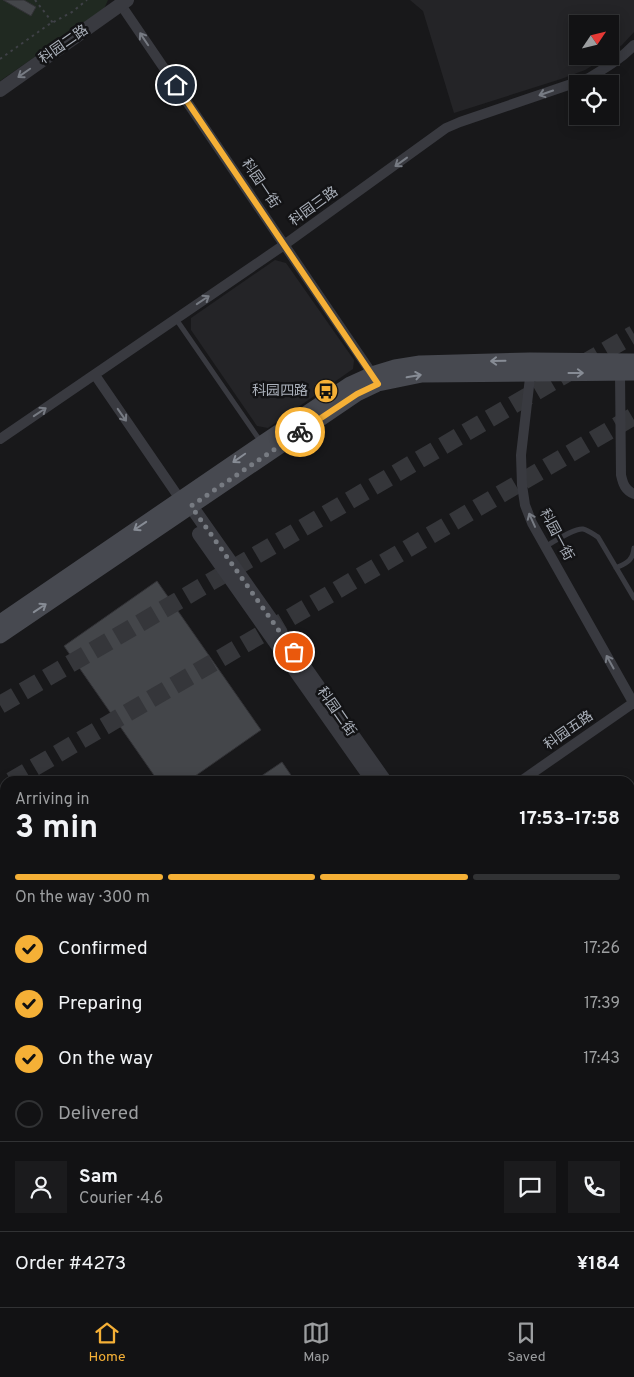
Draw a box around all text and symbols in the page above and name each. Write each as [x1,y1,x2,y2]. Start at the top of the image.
north arrow [569,15,619,65]
map controls [569,15,619,125]
street label: 科园二路 [36,22,92,68]
one-way arrow [139,32,149,46]
pin [155,64,197,106]
one-way arrow [17,68,31,78]
icon: home [162,71,190,99]
button: locate [569,75,619,125]
one-way arrow [539,89,554,98]
street label: 科园一街 [237,156,283,212]
one-way arrow [394,156,408,167]
street label: 科园三路 [286,184,342,230]
one-way arrow [196,295,210,305]
one-way arrow [490,356,506,366]
one-way arrow [568,368,584,378]
one-way arrow [405,371,421,381]
bus stop icon: 科园四路 [313,378,339,404]
place label: 科园四路 [252,383,308,400]
one-way arrow [33,407,47,417]
one-way arrow [118,407,128,421]
courier [275,407,325,457]
icon: bike [286,418,314,446]
one-way arrow [232,453,246,463]
street label: 科园一街 [535,506,577,564]
one-way arrow [526,512,536,527]
one-way arrow [133,521,147,531]
one-way arrow [33,603,47,613]
pin [273,631,315,673]
icon: bag [280,638,308,666]
one-way arrow [605,654,615,669]
street label: 科园二街 [313,684,359,740]
street label: 科园五路 [541,708,597,754]
text: Arriving in [15,790,90,810]
text: 17:53–17:58 [519,807,620,831]
text: 3 min [15,809,98,849]
text: On the way · 300 m [15,888,150,908]
icon: check [15,935,43,963]
text: Confirmed [58,937,148,961]
text: 17:26 [583,939,620,959]
icon: check [15,990,43,1018]
text: Preparing [58,992,142,1016]
text: 17:39 [584,994,620,1014]
icon: check [15,1045,43,1073]
text: On the way [58,1047,153,1071]
text: 17:43 [583,1049,620,1069]
text: Delivered [58,1102,139,1126]
button: person [15,1161,67,1213]
button: chat [504,1161,556,1213]
button: phone [568,1161,620,1213]
text: Sam [79,1165,118,1189]
text: Courier · 4.6 [79,1189,163,1209]
text: Order #4273 [15,1252,126,1276]
text: ¥184 [577,1252,620,1276]
tab: Home [88,1319,126,1366]
tab: Map [302,1319,330,1366]
tab: Saved [507,1319,546,1366]

